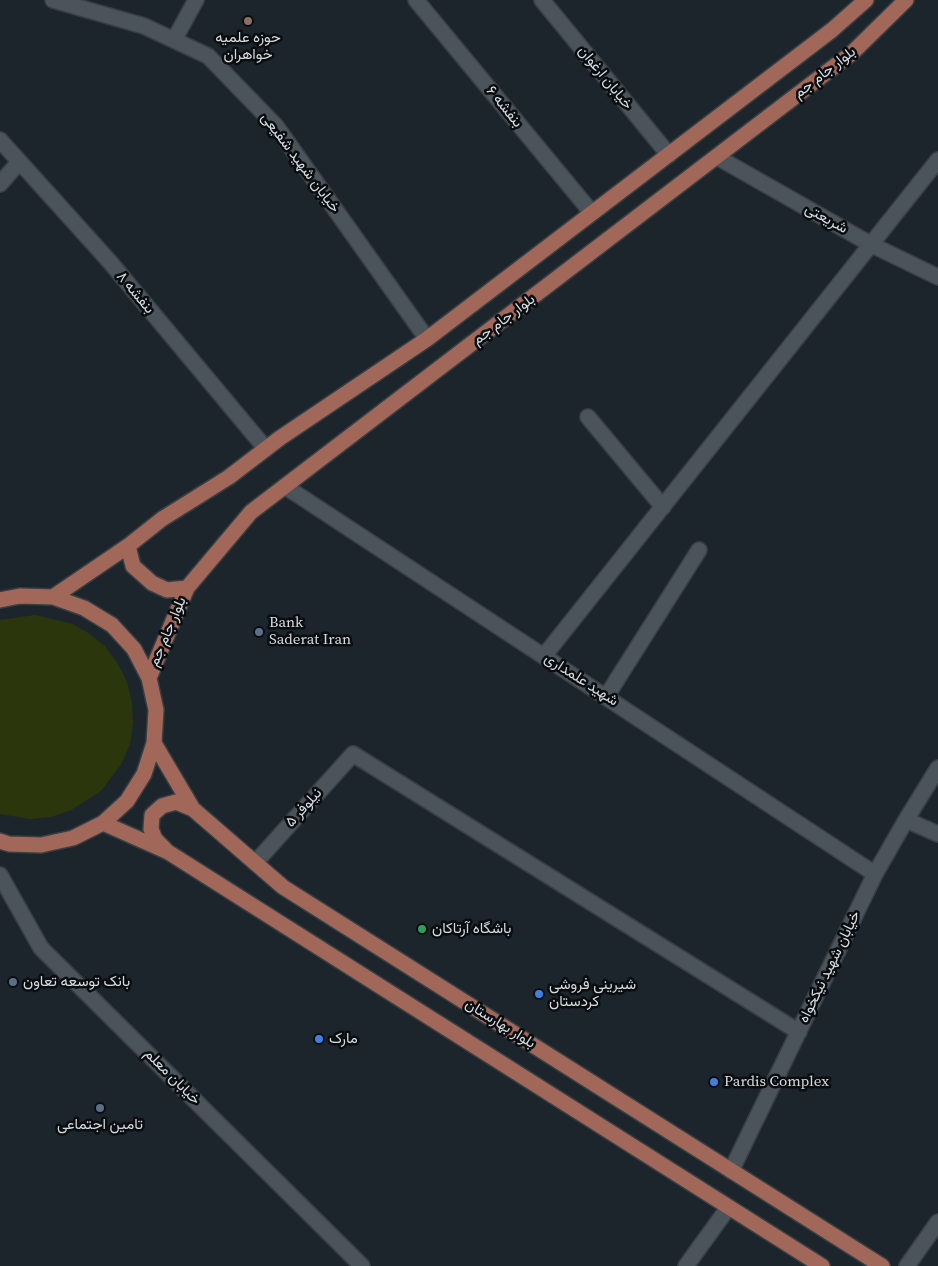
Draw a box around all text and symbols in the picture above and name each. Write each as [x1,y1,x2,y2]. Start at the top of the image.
marker: حوزه علمیه خواهران [242,15,254,27]
place label: حوزه علمیه خواهران [215,29,281,64]
street label: خیابان ارغوان [574,42,636,114]
street label: بلوار جام جم [790,43,860,103]
street label: بنفشه ۶ [482,83,526,131]
street label: خیابان شهید شفیعی [256,109,344,217]
street label: شریعتی [802,200,850,238]
street label: بنفشه ۸ [112,268,158,318]
street label: بلوار جام جم [469,291,539,349]
street label: بلوار جام جم [145,594,191,670]
place label: Bank Saderat Iran [269,614,351,649]
marker: Bank Saderat Iran [253,626,265,638]
street label: شهید علمداری [541,649,621,711]
street label: نیلوفر ۵ [282,785,326,831]
street label: خیابان شهید نیکخواه [795,908,865,1026]
place label: باشگاه آرتاکان [432,920,511,938]
marker: باشگاه آرتاکان [416,923,428,935]
place label: بانک توسعه تعاون [23,973,130,991]
marker: بانک توسعه تعاون [7,976,19,988]
place label: شیرینی فروشی کردستان [549,976,636,1011]
marker: شیرینی فروشی کردستان [533,988,545,1000]
street label: بلوار بهارستان [462,995,538,1053]
place label: مارک [329,1030,358,1048]
marker: مارک [313,1033,325,1045]
street label: خیابان معلم [140,1045,204,1109]
place label: Pardis Complex [724,1073,829,1091]
marker: Pardis Complex [708,1076,720,1088]
marker: تامین اجتماعی [94,1102,106,1114]
place label: تامین اجتماعی [57,1116,143,1134]

